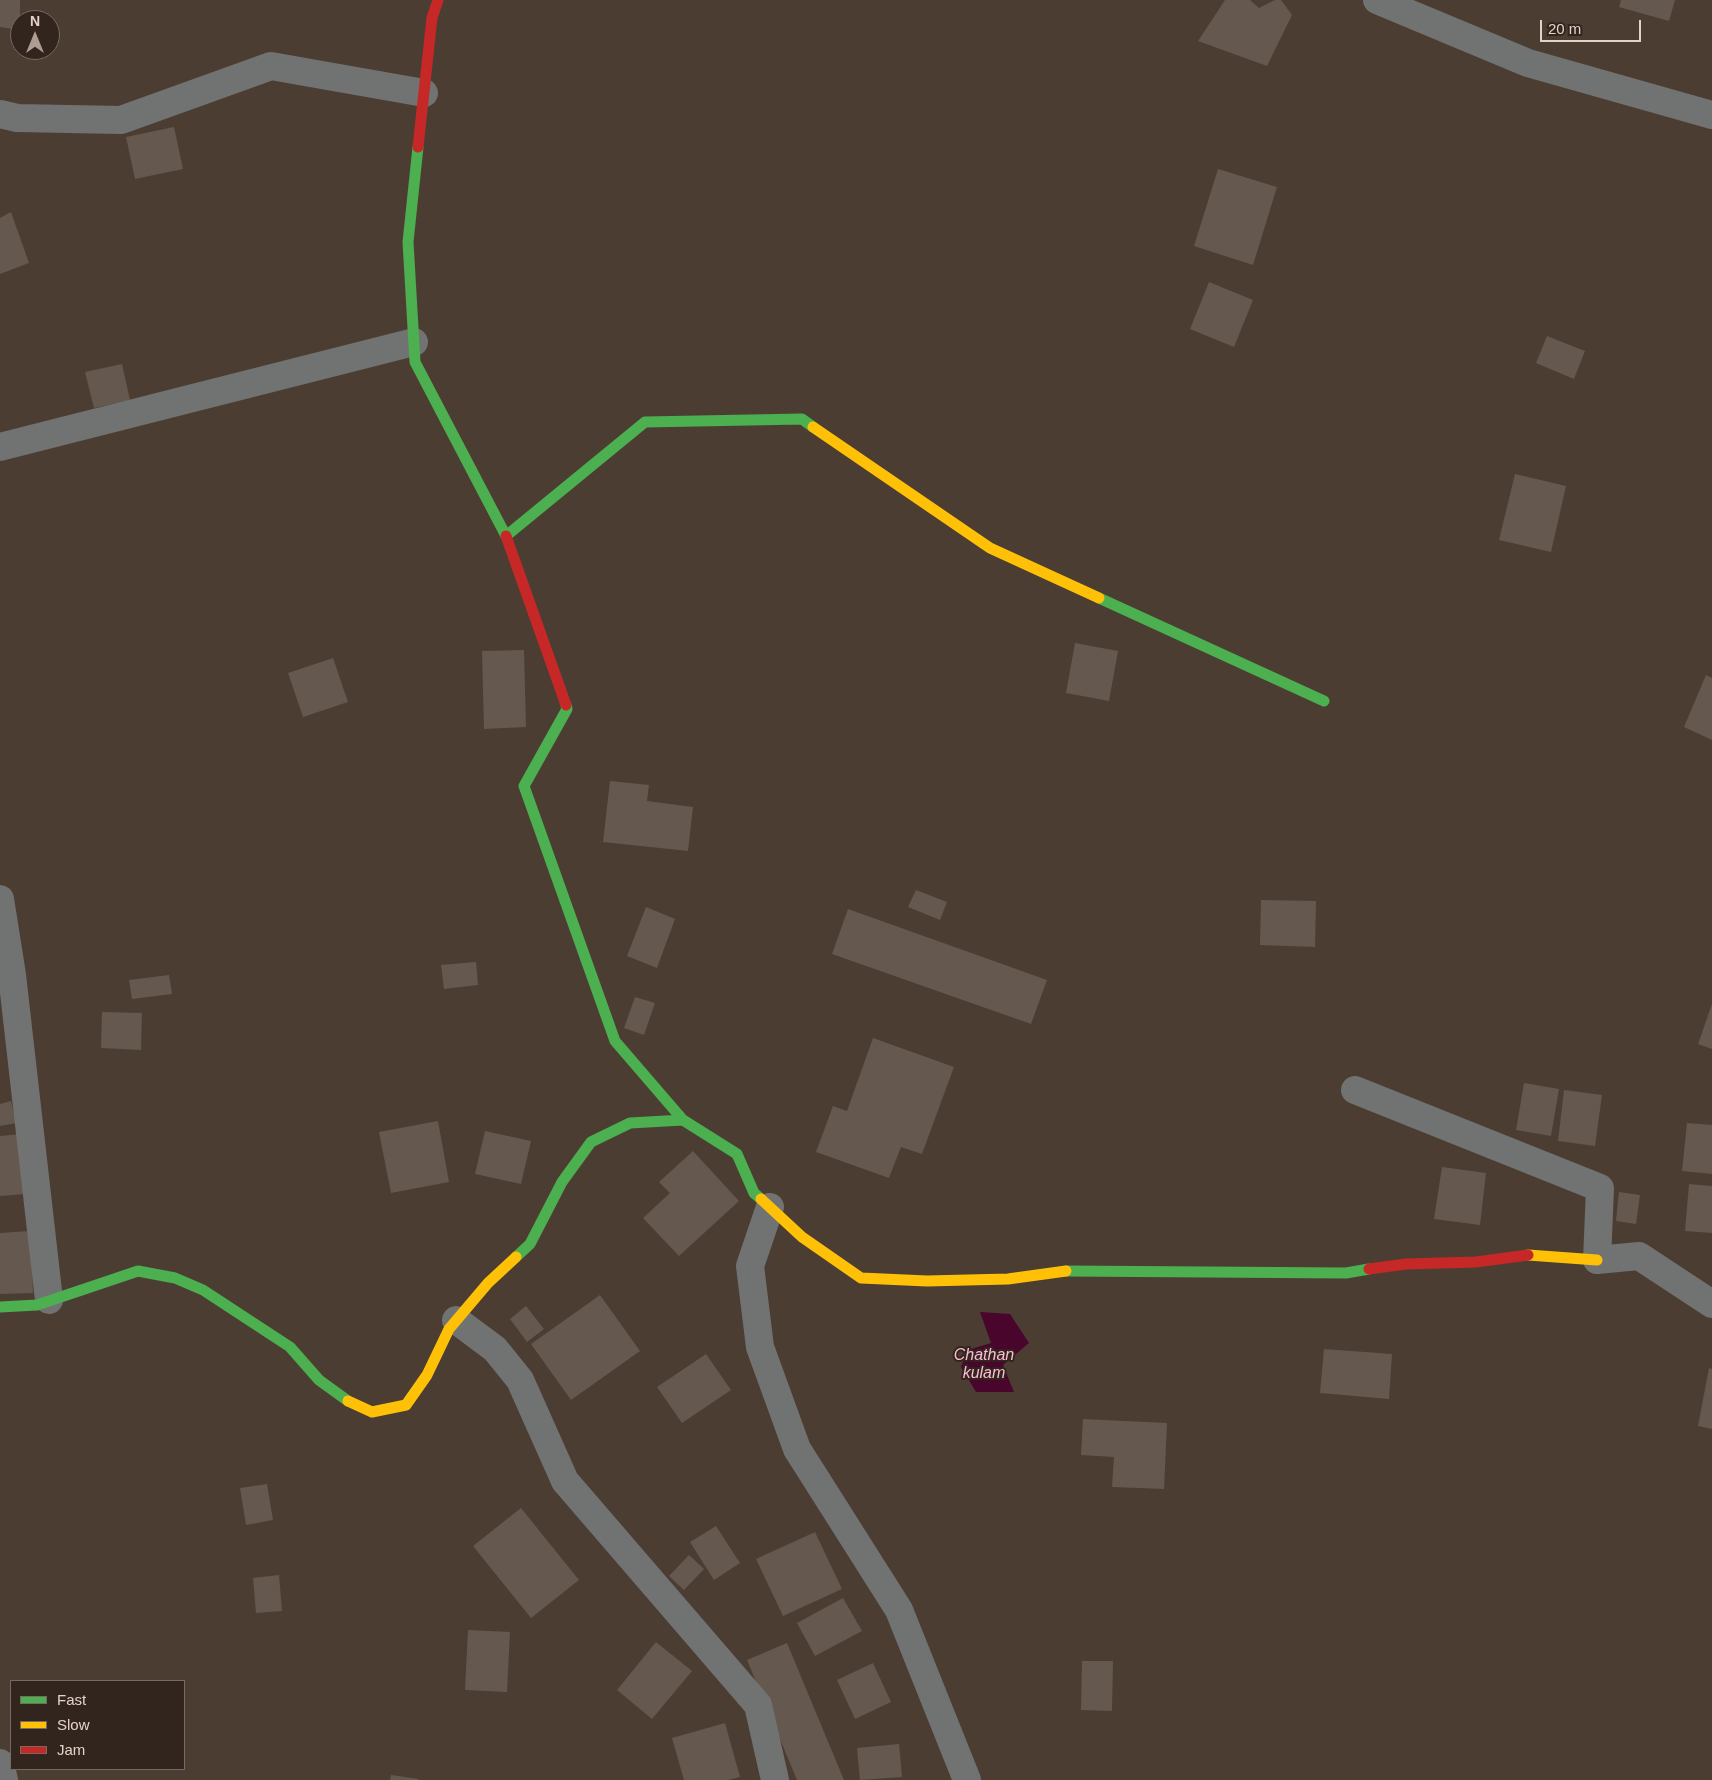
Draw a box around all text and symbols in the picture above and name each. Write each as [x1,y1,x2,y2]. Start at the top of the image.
north arrow [10,10,60,60]
scale bar [1542,10,1643,42]
text: N [30,13,40,29]
text: 20 m [1548,20,1581,37]
water label: Chathan kulam [954,1346,1014,1384]
legend [10,1680,185,1770]
text: Fast [57,1691,86,1708]
text: Slow [57,1716,90,1733]
text: Jam [57,1741,85,1758]

